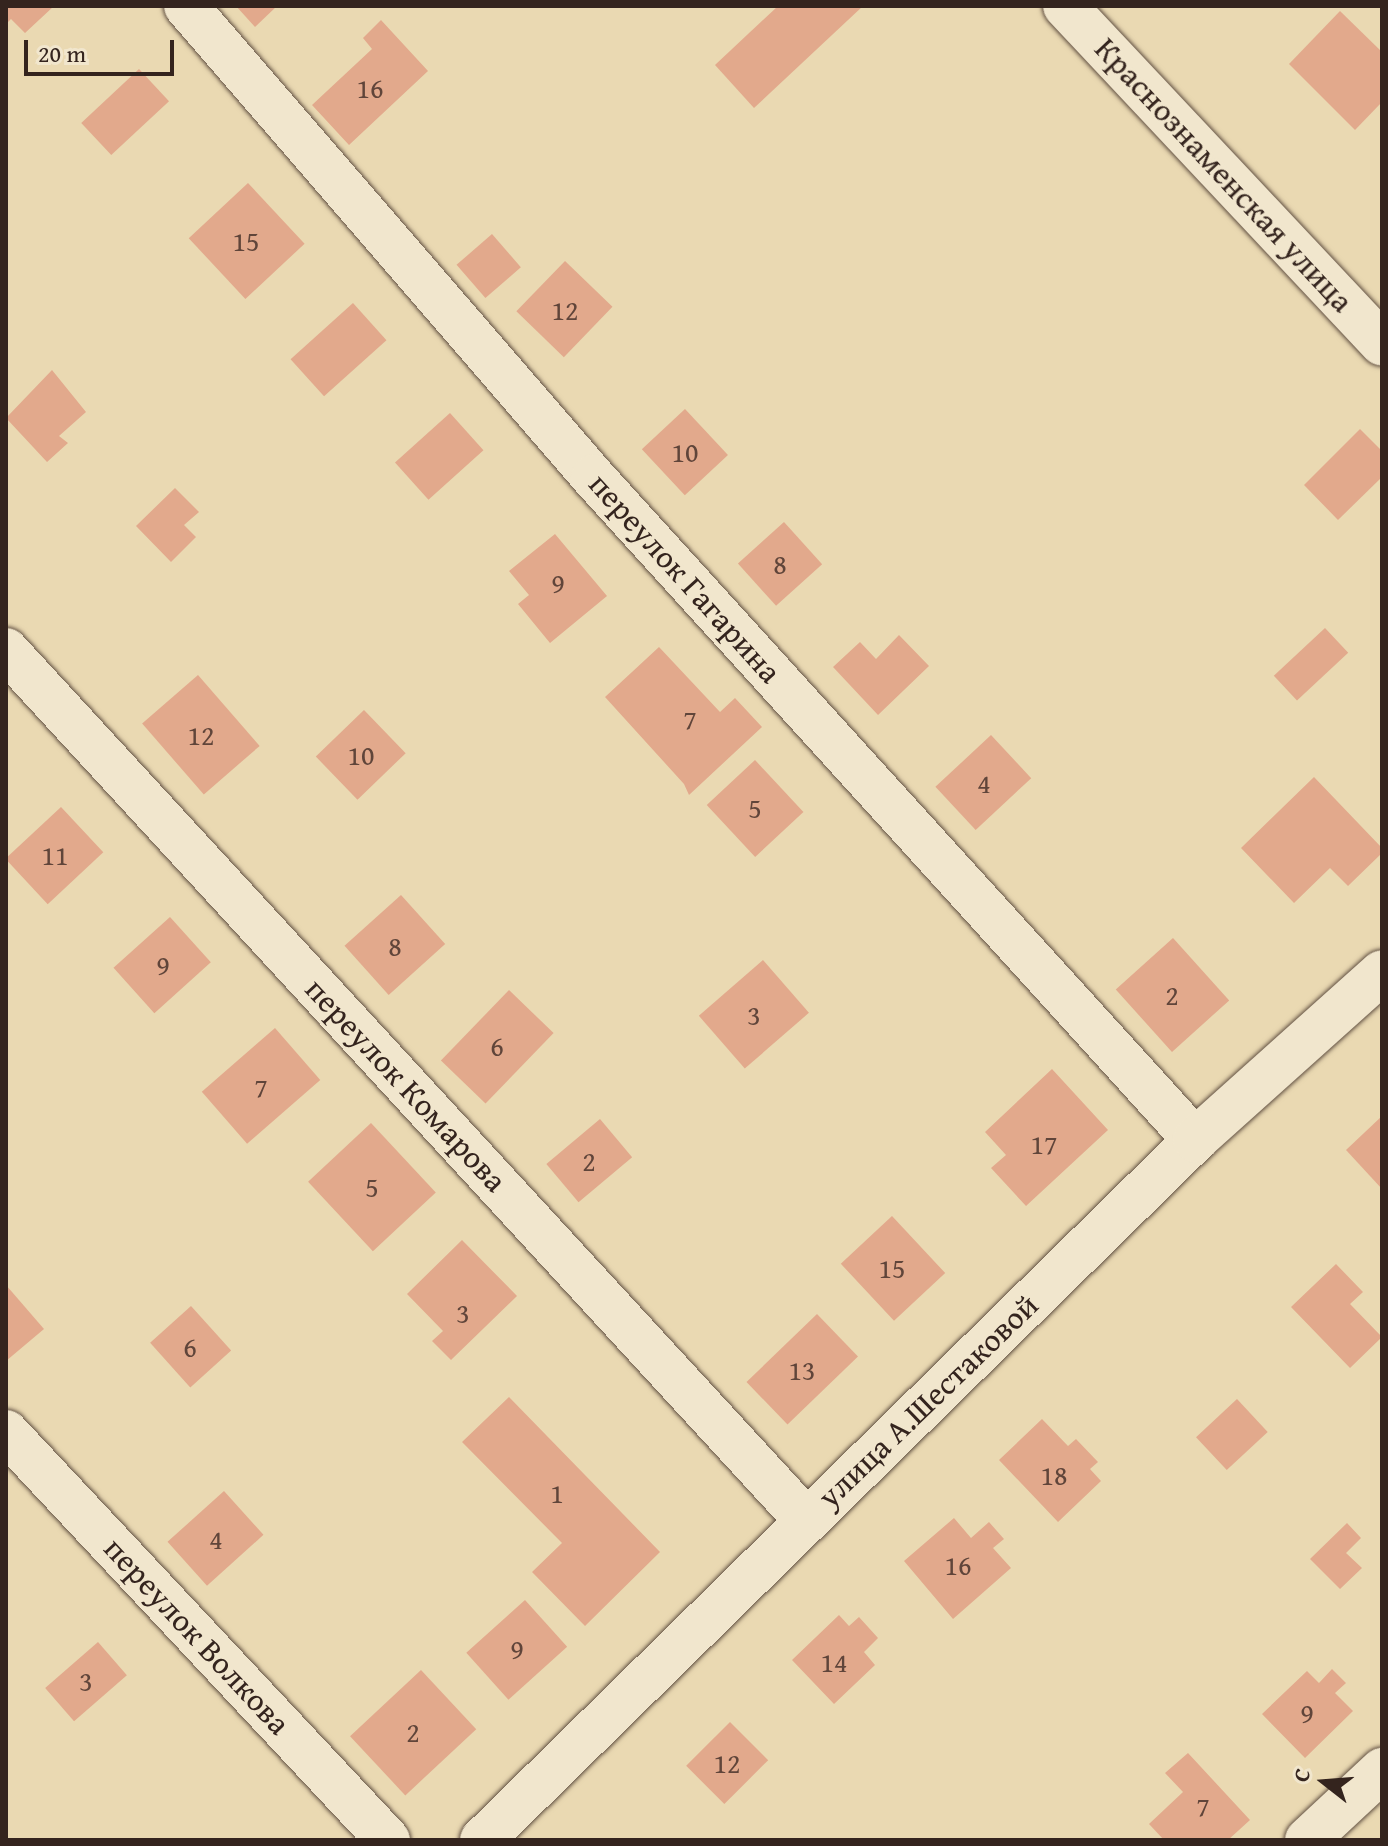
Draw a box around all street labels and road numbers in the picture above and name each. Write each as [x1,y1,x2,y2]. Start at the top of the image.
street label: Краснознаменская улица [1087,30,1361,320]
street label: переулок Гагарина [581,465,789,691]
street label: переулок Комарова [297,970,515,1200]
street label: улица А.Шестаковой [810,1286,1046,1516]
street label: переулок Волкова [96,1530,298,1742]

